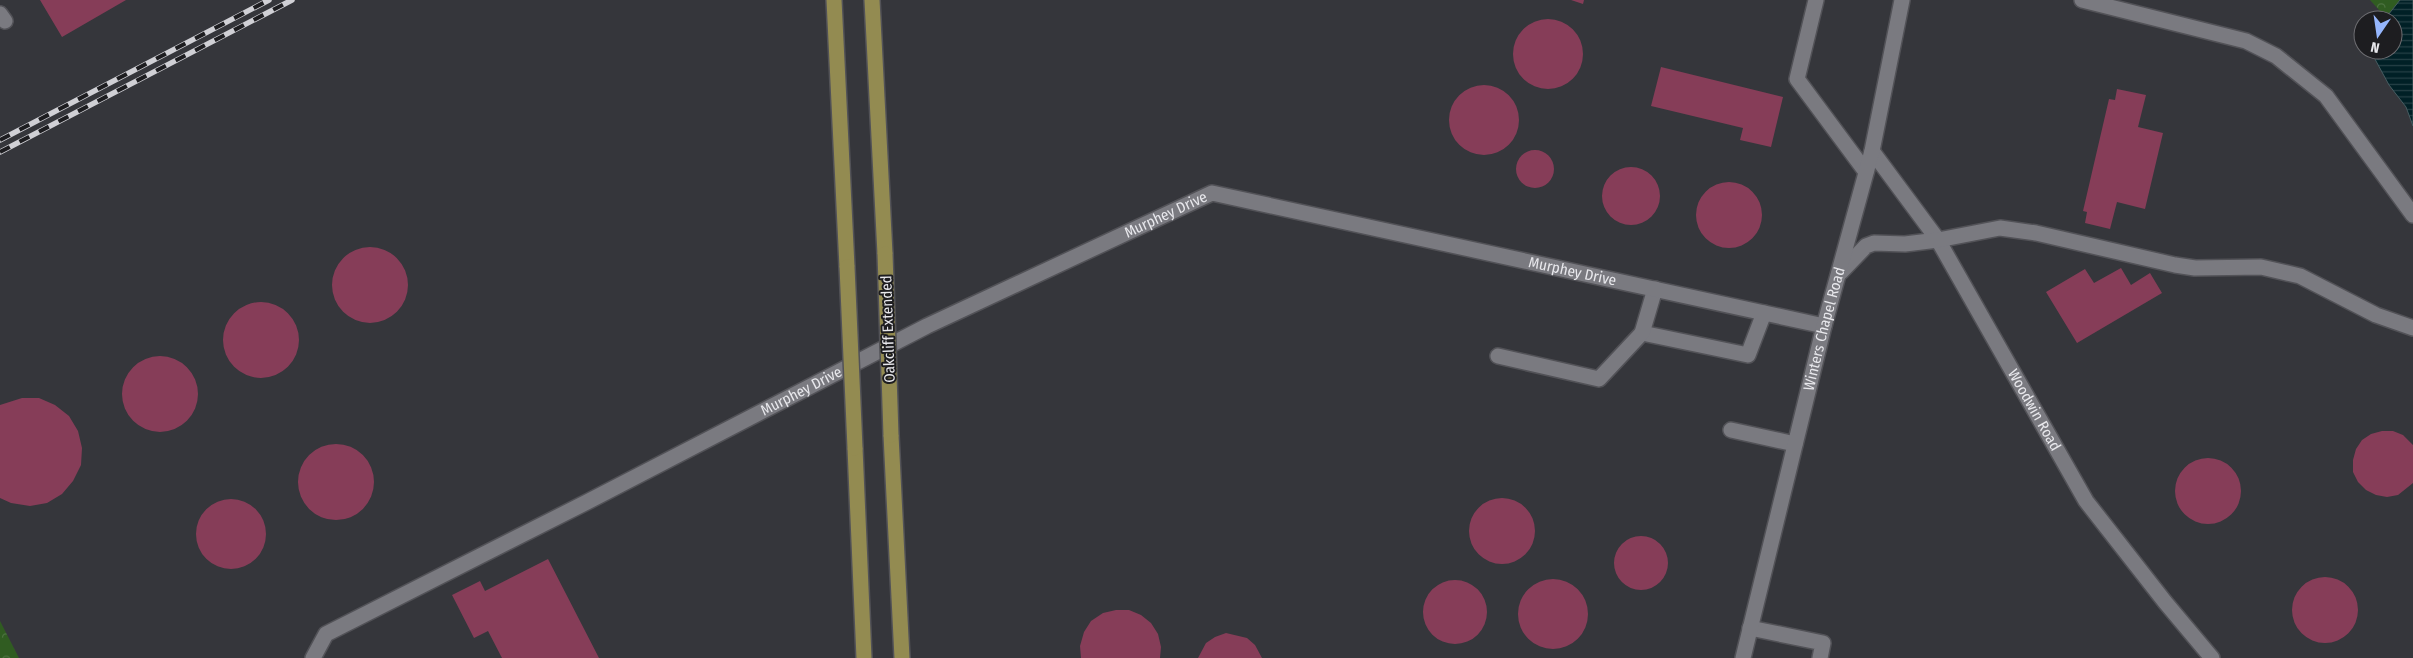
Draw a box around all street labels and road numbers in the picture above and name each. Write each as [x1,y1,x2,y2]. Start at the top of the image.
street label: Murphey Drive [1122,188,1210,242]
street label: Murphey Drive [1527,253,1618,290]
street label: Winters Chapel Road [1800,265,1849,392]
street label: Oakcliff Extended [877,275,899,383]
street label: Murphey Drive [758,363,845,420]
street label: Woodwin Road [2004,366,2065,454]

